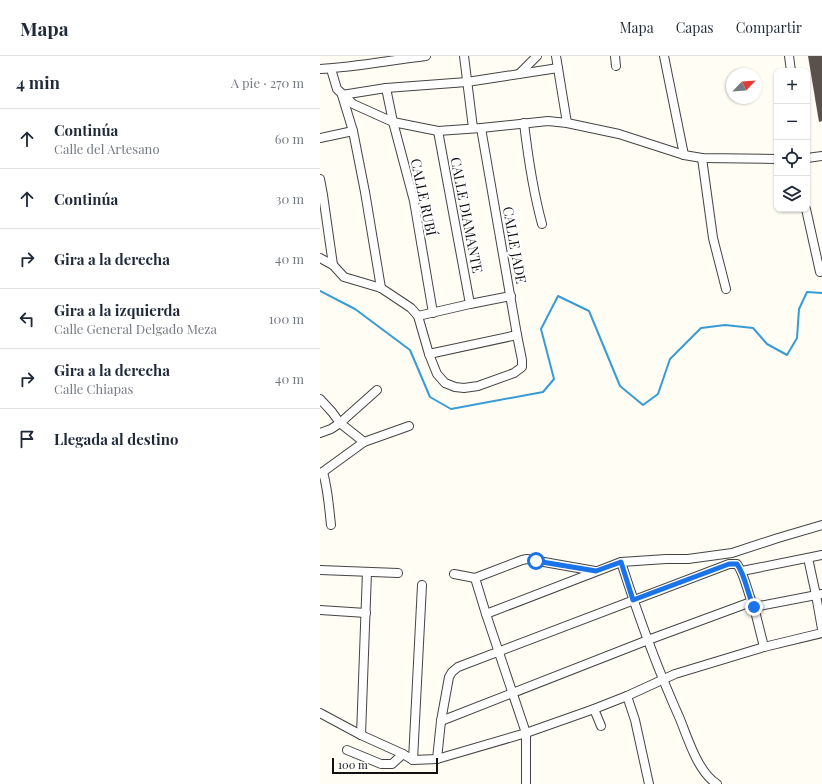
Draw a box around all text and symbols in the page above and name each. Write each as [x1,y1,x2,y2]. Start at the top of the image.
text: Mapa [20,15,69,41]
text: Mapa [619,18,654,37]
text: Capas [676,18,714,37]
text: Compartir [736,18,802,37]
north arrow [726,68,762,104]
map controls [774,68,810,212]
button: + [774,68,810,104]
text: 4 min [16,71,60,93]
text: A pie · 270 m [231,74,304,91]
button: − [774,104,810,140]
text: Continúa [54,120,118,140]
icon: ahead [16,128,38,150]
text: 60 m [275,130,304,147]
text: Calle del Artesano [54,140,160,157]
button: locate [774,140,810,176]
street label: CALLE DIAMANTE [446,155,488,275]
street label: CALLE RUBÍ [407,157,442,238]
button: layers [774,176,810,212]
icon: ahead [16,188,38,210]
text: Continúa [54,189,118,209]
text: 30 m [276,190,304,207]
street label: CALLE JADE [499,205,531,285]
icon: right [16,248,38,270]
text: Gira a la derecha [54,249,170,269]
text: 40 m [275,250,304,267]
text: Gira a la izquierda [54,300,180,320]
icon: left [16,308,38,330]
text: 100 m [269,310,304,327]
text: Calle General Delgado Meza [54,320,217,337]
text: Gira a la derecha [54,360,170,380]
icon: right [16,368,38,390]
text: 40 m [275,370,304,387]
text: Calle Chiapas [54,380,133,397]
icon: arrive [16,428,38,450]
text: Llegada al destino [54,429,178,449]
route start [527,552,545,570]
route end [745,598,763,616]
scale bar [332,756,438,775]
text: 100 m [338,757,368,772]

